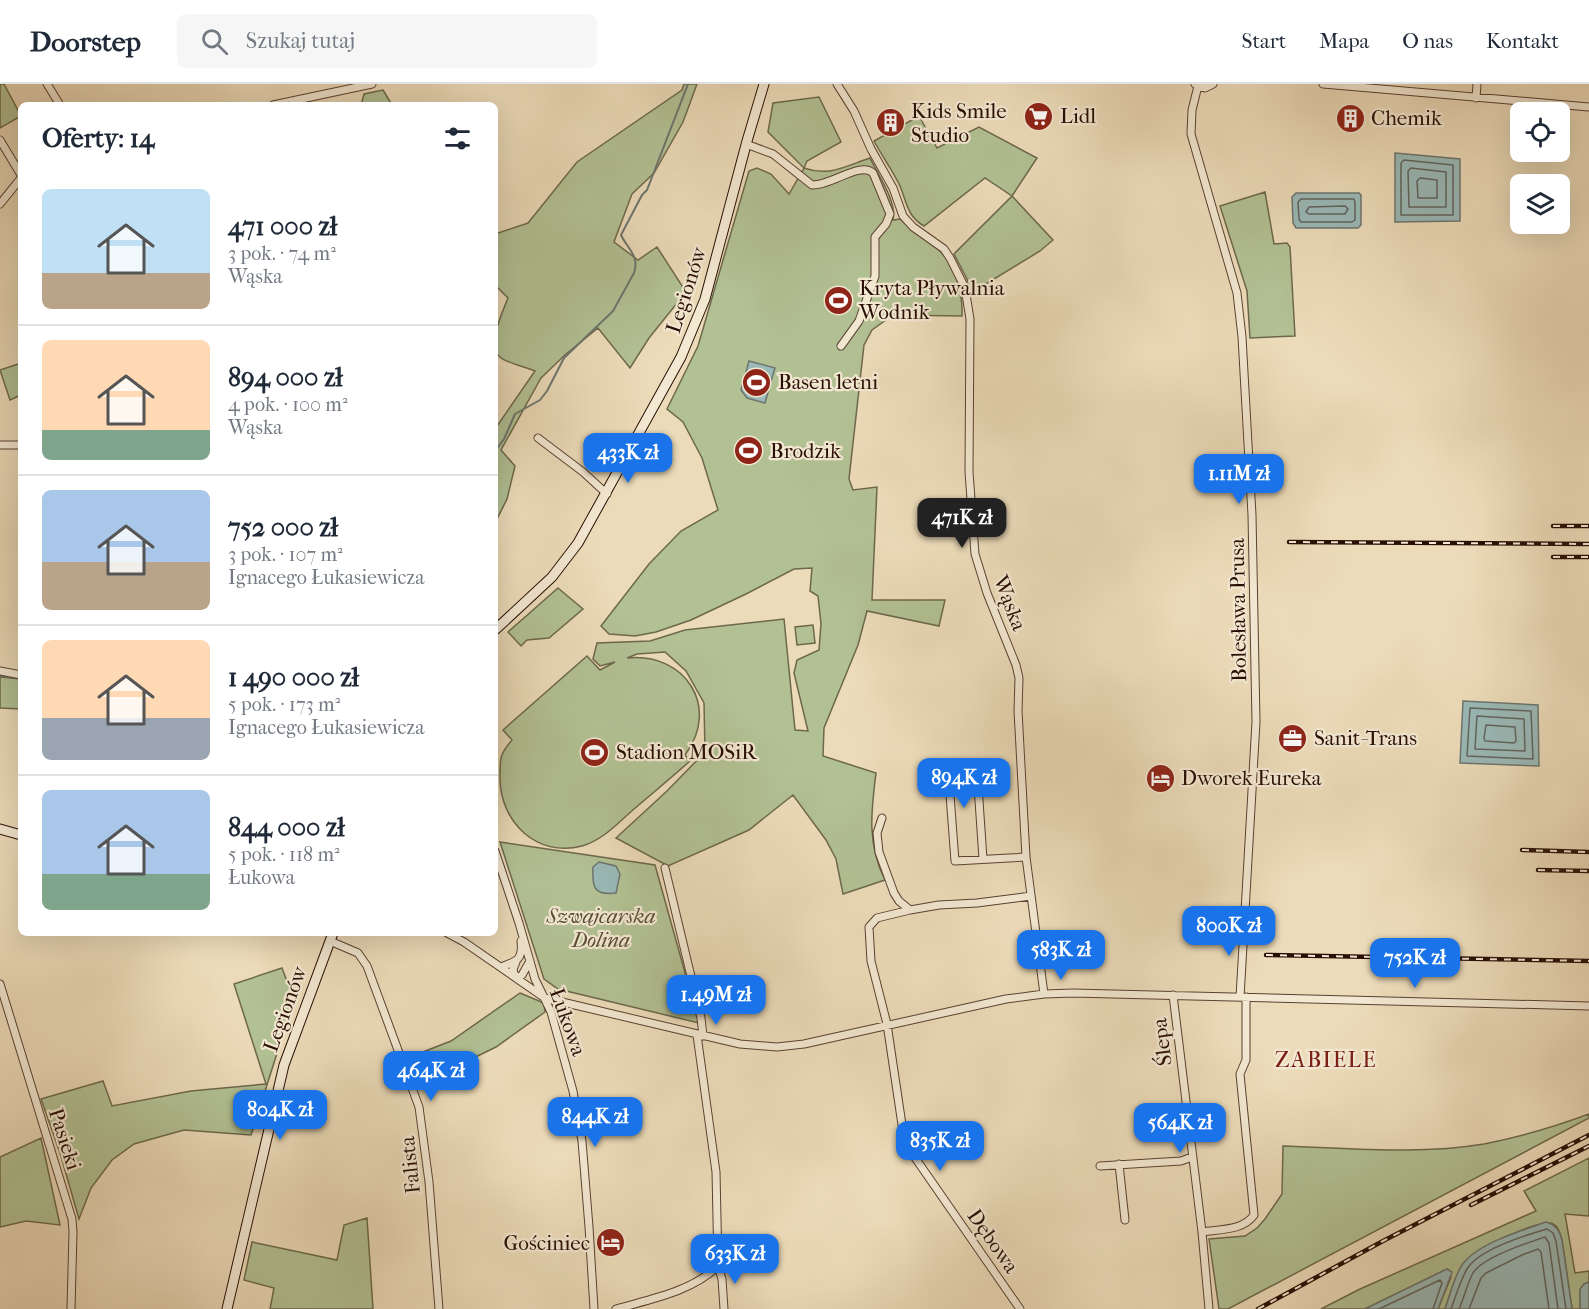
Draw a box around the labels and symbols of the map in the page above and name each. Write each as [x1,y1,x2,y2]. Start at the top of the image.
place label: Kids Smile Studio [911,99,1007,147]
supermarket icon: Lidl [1023,100,1055,132]
building icon: Chemik [1334,102,1366,134]
place label: Lidl [1060,104,1096,128]
place label: Chemik [1371,106,1442,130]
building icon: Kids Smile Studio [874,107,906,139]
street label: Legionów [661,243,712,336]
place label: Kryta Pływalnia Wodnik [858,276,1005,324]
sports icon: Kryta Pływalnia Wodnik [822,284,854,316]
sports icon: Basen letni [741,366,773,398]
place label: Basen letni [778,370,878,394]
pin: 433K zł [573,433,683,484]
sports icon: Brodzik [733,435,765,467]
place label: Brodzik [770,439,841,463]
pin: 1.11M zł [1177,454,1301,505]
pin: 471K zł [907,498,1017,549]
street label: Bolesława Prusa [1225,538,1251,682]
street label: Wąska [988,571,1032,634]
office icon: Sanit-Trans [1277,722,1309,754]
place label: Sanit-Trans [1314,726,1417,750]
sports icon: Stadion MOSiR [579,736,611,768]
place label: Stadion MOSiR [616,740,757,764]
pin: 894K zł [909,758,1019,809]
hotel icon: Dworek Eureka [1144,762,1176,794]
place label: Dworek Eureka [1181,766,1322,790]
park label: Szwajcarska Dolina [545,904,656,952]
pin: 800K zł [1174,906,1284,957]
pin: 583K zł [1006,930,1116,981]
pin: 752K zł [1360,938,1470,989]
street label: Legionów [259,962,312,1055]
pin: 1.49M zł [654,975,778,1026]
street label: Łukowa [545,985,591,1059]
street label: Ślepa [1147,1016,1177,1067]
district label: ZABIELE [1275,1047,1377,1073]
pin: 464K zł [376,1051,486,1102]
pin: 804K zł [225,1090,335,1141]
pin: 844K zł [540,1097,650,1148]
pin: 564K zł [1125,1103,1235,1154]
street label: Pasieki [44,1105,86,1173]
pin: 835K zł [885,1121,995,1172]
street label: Falista [395,1135,425,1195]
street label: Dębowa [962,1204,1024,1278]
hotel icon: Gościniec [595,1227,627,1259]
place label: Gościniec [503,1231,590,1255]
pin: 633K zł [680,1234,790,1285]

